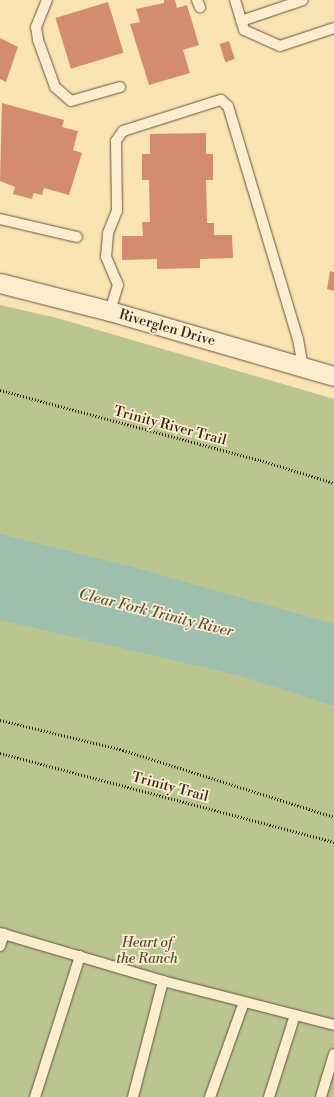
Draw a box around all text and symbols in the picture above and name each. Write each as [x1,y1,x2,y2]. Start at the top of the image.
street label: Riverglen Drive [117,306,217,350]
street label: Trinity River Trail [112,403,228,449]
water label: Clear Fork Trinity River [77,585,235,641]
street label: Trinity Trail [130,769,210,805]
park label: Heart of the Ranch [116,935,178,968]

